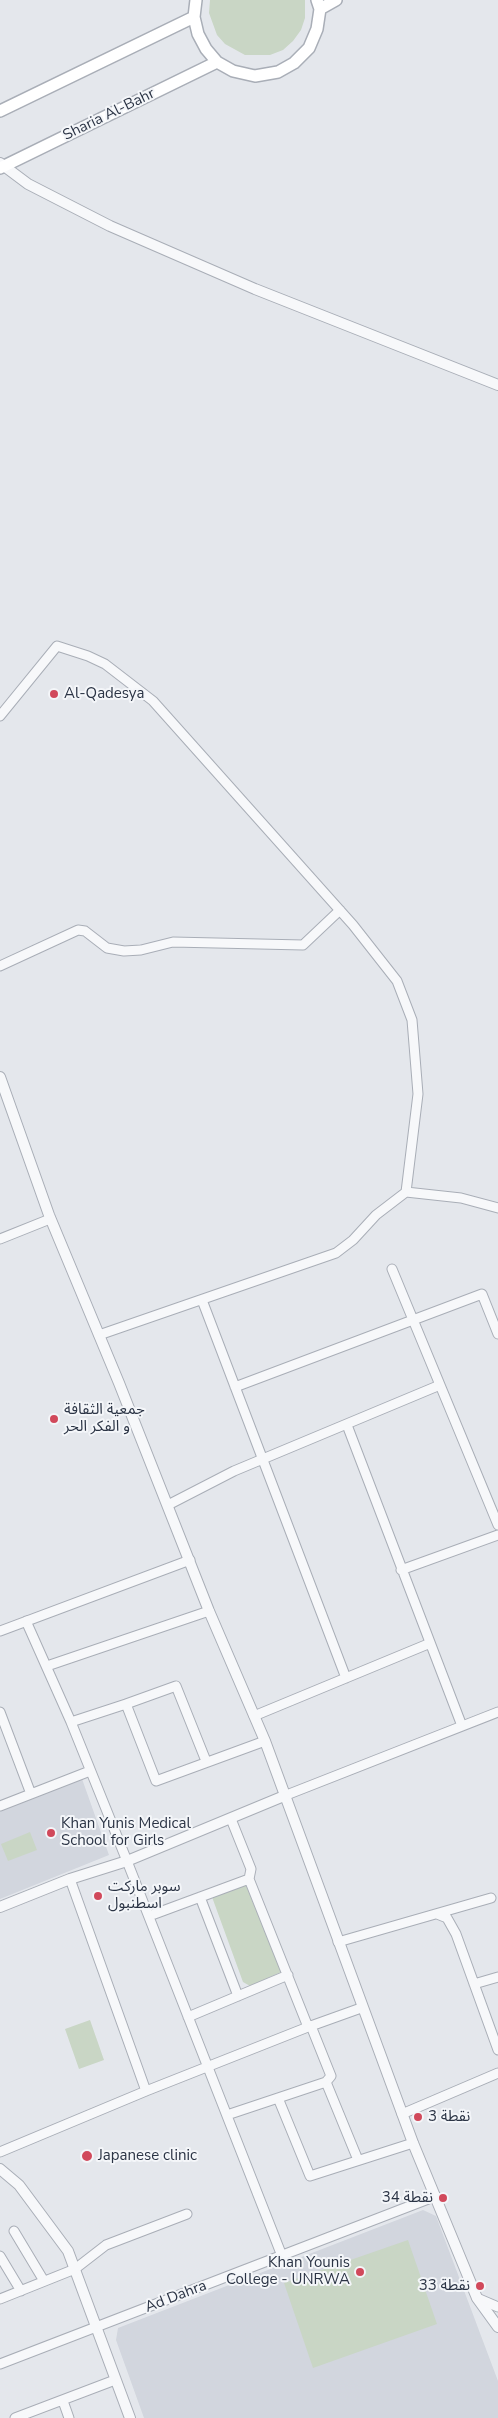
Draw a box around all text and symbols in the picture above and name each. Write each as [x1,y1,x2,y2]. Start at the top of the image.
street label: Sharia Al-Bahr [60,85,158,145]
place label: Al-Qadesya [64,685,144,703]
marker: Al-Qadesya [48,688,60,700]
place label: جمعية الثقافة و الفكر الحر [64,1401,145,1436]
marker: جمعية الثقافة و الفكر الحر [48,1413,60,1425]
place label: Khan Yunis Medical School for Girls [61,1815,191,1850]
marker: Khan Yunis Medical School for Girls [45,1827,57,1839]
place label: سوبر ماركت اسطنبول [108,1878,180,1913]
marker: سوبر ماركت اسطنبول [92,1890,104,1902]
place label: نقطة 3 [428,2108,470,2126]
marker: نقطة 3 [412,2111,424,2123]
place label: Japanese clinic [98,2147,197,2165]
marker: Japanese clinic [80,2149,94,2163]
place label: نقطة 34 [382,2189,433,2207]
marker: نقطة 34 [437,2192,449,2204]
place label: Khan Younis College - UNRWA [226,2254,350,2289]
marker: Khan Younis College - UNRWA [354,2266,366,2278]
street label: Ad Dahra [143,2277,209,2317]
place label: نقطة 33 [419,2277,470,2295]
marker: نقطة 33 [474,2280,486,2292]

